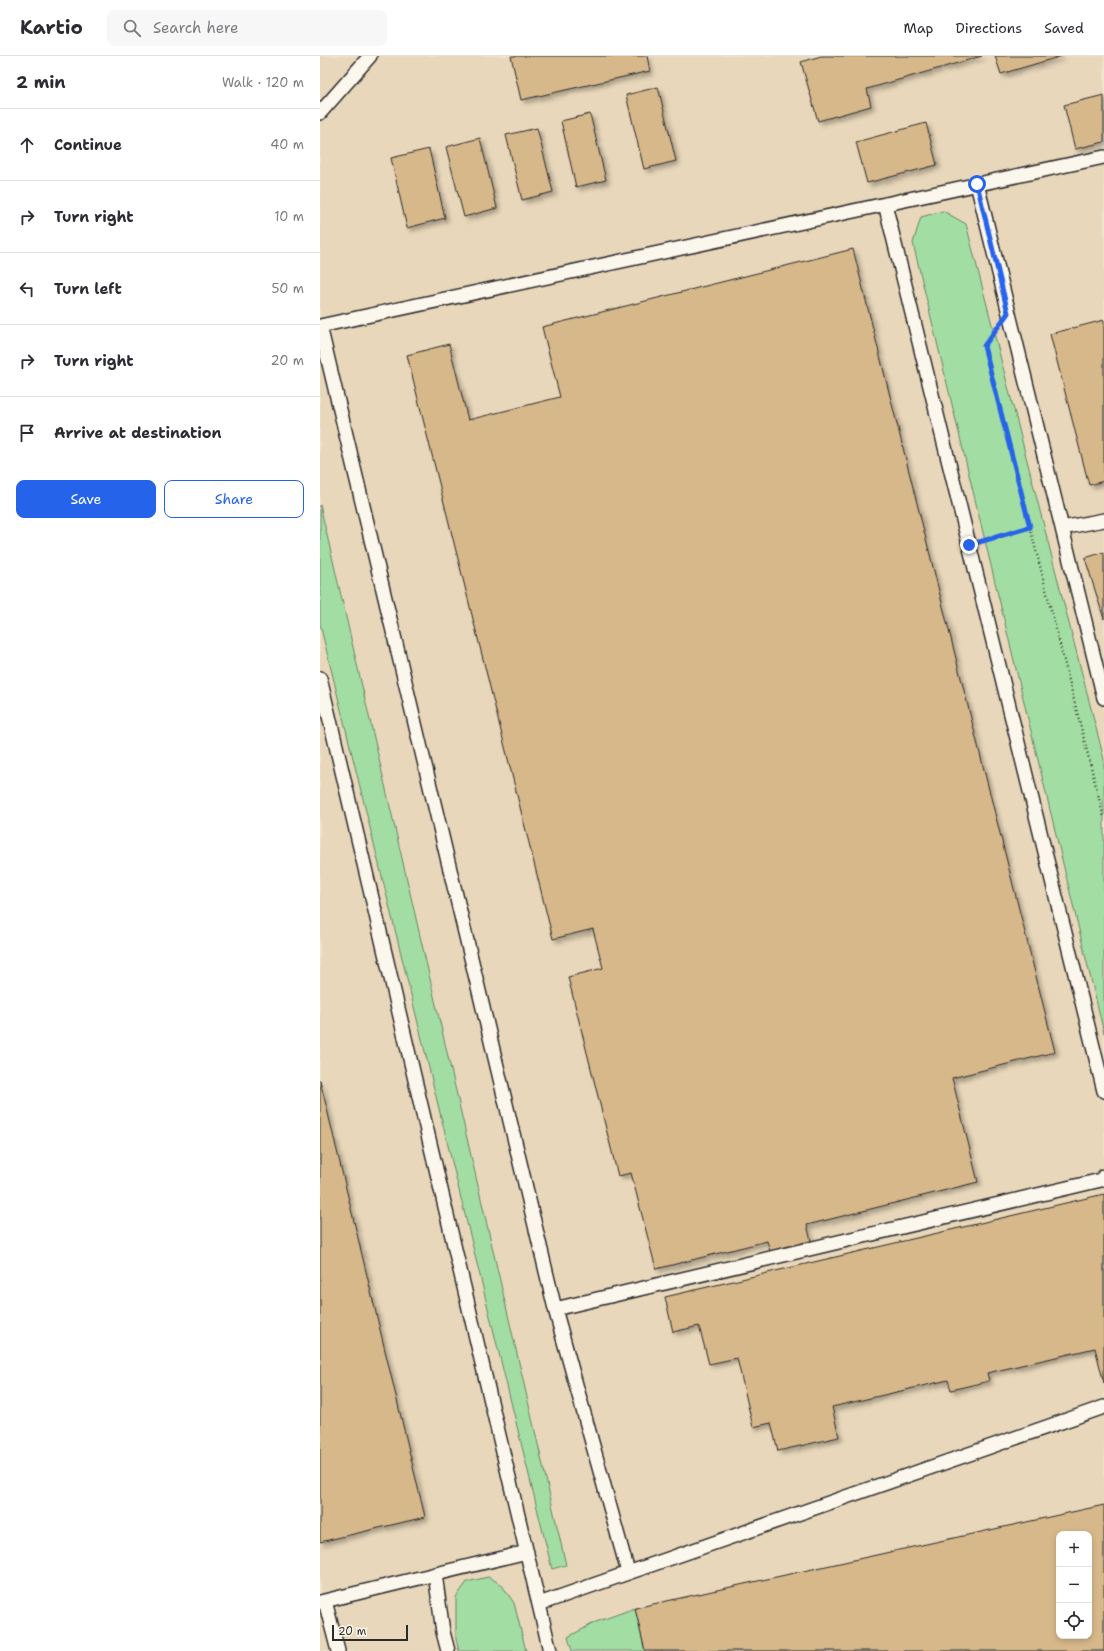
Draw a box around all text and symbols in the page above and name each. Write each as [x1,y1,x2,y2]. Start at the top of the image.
search box [107,10,387,46]
text: Kartio [20,15,83,40]
icon: search [121,17,143,39]
text: Search here [153,18,239,38]
text: Map [904,19,934,37]
text: Directions [956,19,1022,37]
text: Saved [1044,19,1084,37]
text: 2 min [16,71,66,93]
text: Walk · 120 m [222,74,304,91]
icon: ahead [16,134,38,156]
text: Continue [54,135,122,155]
text: 40 m [270,136,304,153]
route start [968,175,986,193]
icon: right [16,206,38,228]
text: Turn right [54,207,134,227]
text: 10 m [274,208,304,225]
icon: left [16,278,38,300]
text: Turn left [54,279,122,299]
text: 50 m [271,280,304,297]
icon: right [16,350,38,372]
text: Turn right [54,351,134,371]
text: 20 m [271,352,304,369]
icon: arrive [16,422,38,444]
text: Arrive at destination [54,423,222,443]
button: Save [16,480,156,518]
button: Share [164,480,304,518]
route end [960,536,978,554]
map controls [1056,1531,1092,1639]
button: + [1056,1531,1092,1567]
button: − [1056,1567,1092,1603]
button: locate [1056,1603,1092,1639]
scale bar [332,1623,408,1642]
text: 20 m [338,1624,366,1639]

